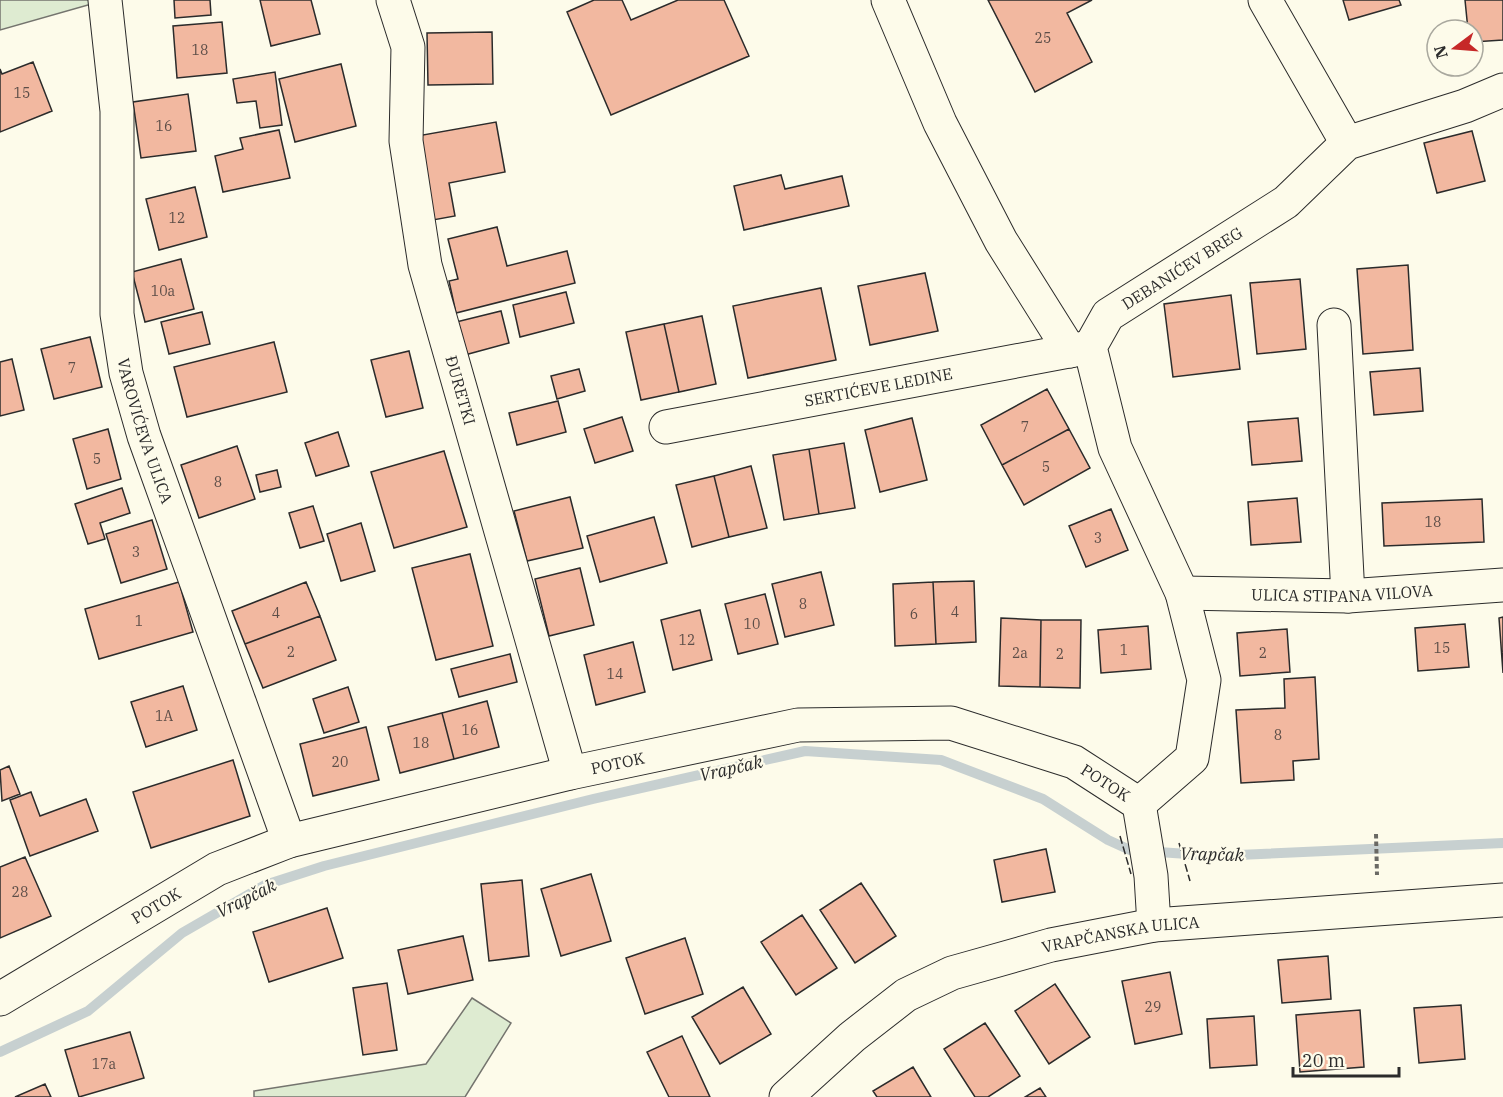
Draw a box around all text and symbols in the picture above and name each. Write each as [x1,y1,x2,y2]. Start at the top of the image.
north arrow [1425,18,1485,78]
house number: 25 [1035,29,1051,47]
house number: 18 [192,41,208,59]
text: N [1429,43,1452,61]
house number: 15 [14,84,30,102]
house number: 16 [156,117,172,135]
house number: 12 [169,209,185,227]
street label: DEBANIĆEV BREG [1118,222,1246,314]
house number: 10a [151,282,176,300]
street label: ĐURETKI [441,353,480,427]
street label: VAROVIĆEVA ULICA [114,356,177,506]
house number: 7 [68,359,76,377]
street label: SERTIĆEVE LEDINE [802,363,954,411]
house number: 7 [1021,418,1029,436]
house number: 5 [93,450,101,468]
house number: 5 [1042,458,1050,476]
house number: 8 [214,473,222,491]
house number: 18 [1425,513,1441,531]
house number: 3 [1094,529,1102,547]
house number: 3 [132,543,140,561]
street label: ULICA STIPANA VILOVA [1251,580,1433,606]
house number: 8 [799,595,807,613]
house number: 4 [951,603,959,621]
house number: 4 [272,604,280,622]
house number: 6 [910,605,918,623]
house number: 1 [135,612,143,630]
house number: 10 [744,615,760,633]
house number: 12 [679,631,695,649]
house number: 15 [1434,639,1450,657]
house number: 1 [1120,641,1128,659]
house number: 2 [287,643,295,661]
house number: 2a [1012,644,1028,662]
house number: 2 [1259,644,1267,662]
house number: 2 [1056,645,1064,663]
house number: 14 [607,665,623,683]
house number: 1A [155,707,173,725]
house number: 16 [462,721,478,739]
house number: 8 [1274,726,1282,744]
house number: 18 [413,734,429,752]
street label: POTOK [589,748,646,778]
water label: Vrapčak [697,749,765,786]
house number: 20 [332,753,348,771]
street label: POTOK [1077,759,1134,806]
water label: Vrapčak [1180,842,1245,866]
water label: Vrapčak [212,873,280,923]
house number: 28 [12,883,28,901]
street label: POTOK [128,883,185,928]
street label: VRAPČANSKA ULICA [1039,912,1200,957]
house number: 29 [1145,998,1161,1016]
scale bar [1293,1040,1400,1078]
text: 20 m [1302,1049,1345,1072]
house number: 17a [92,1055,117,1073]

